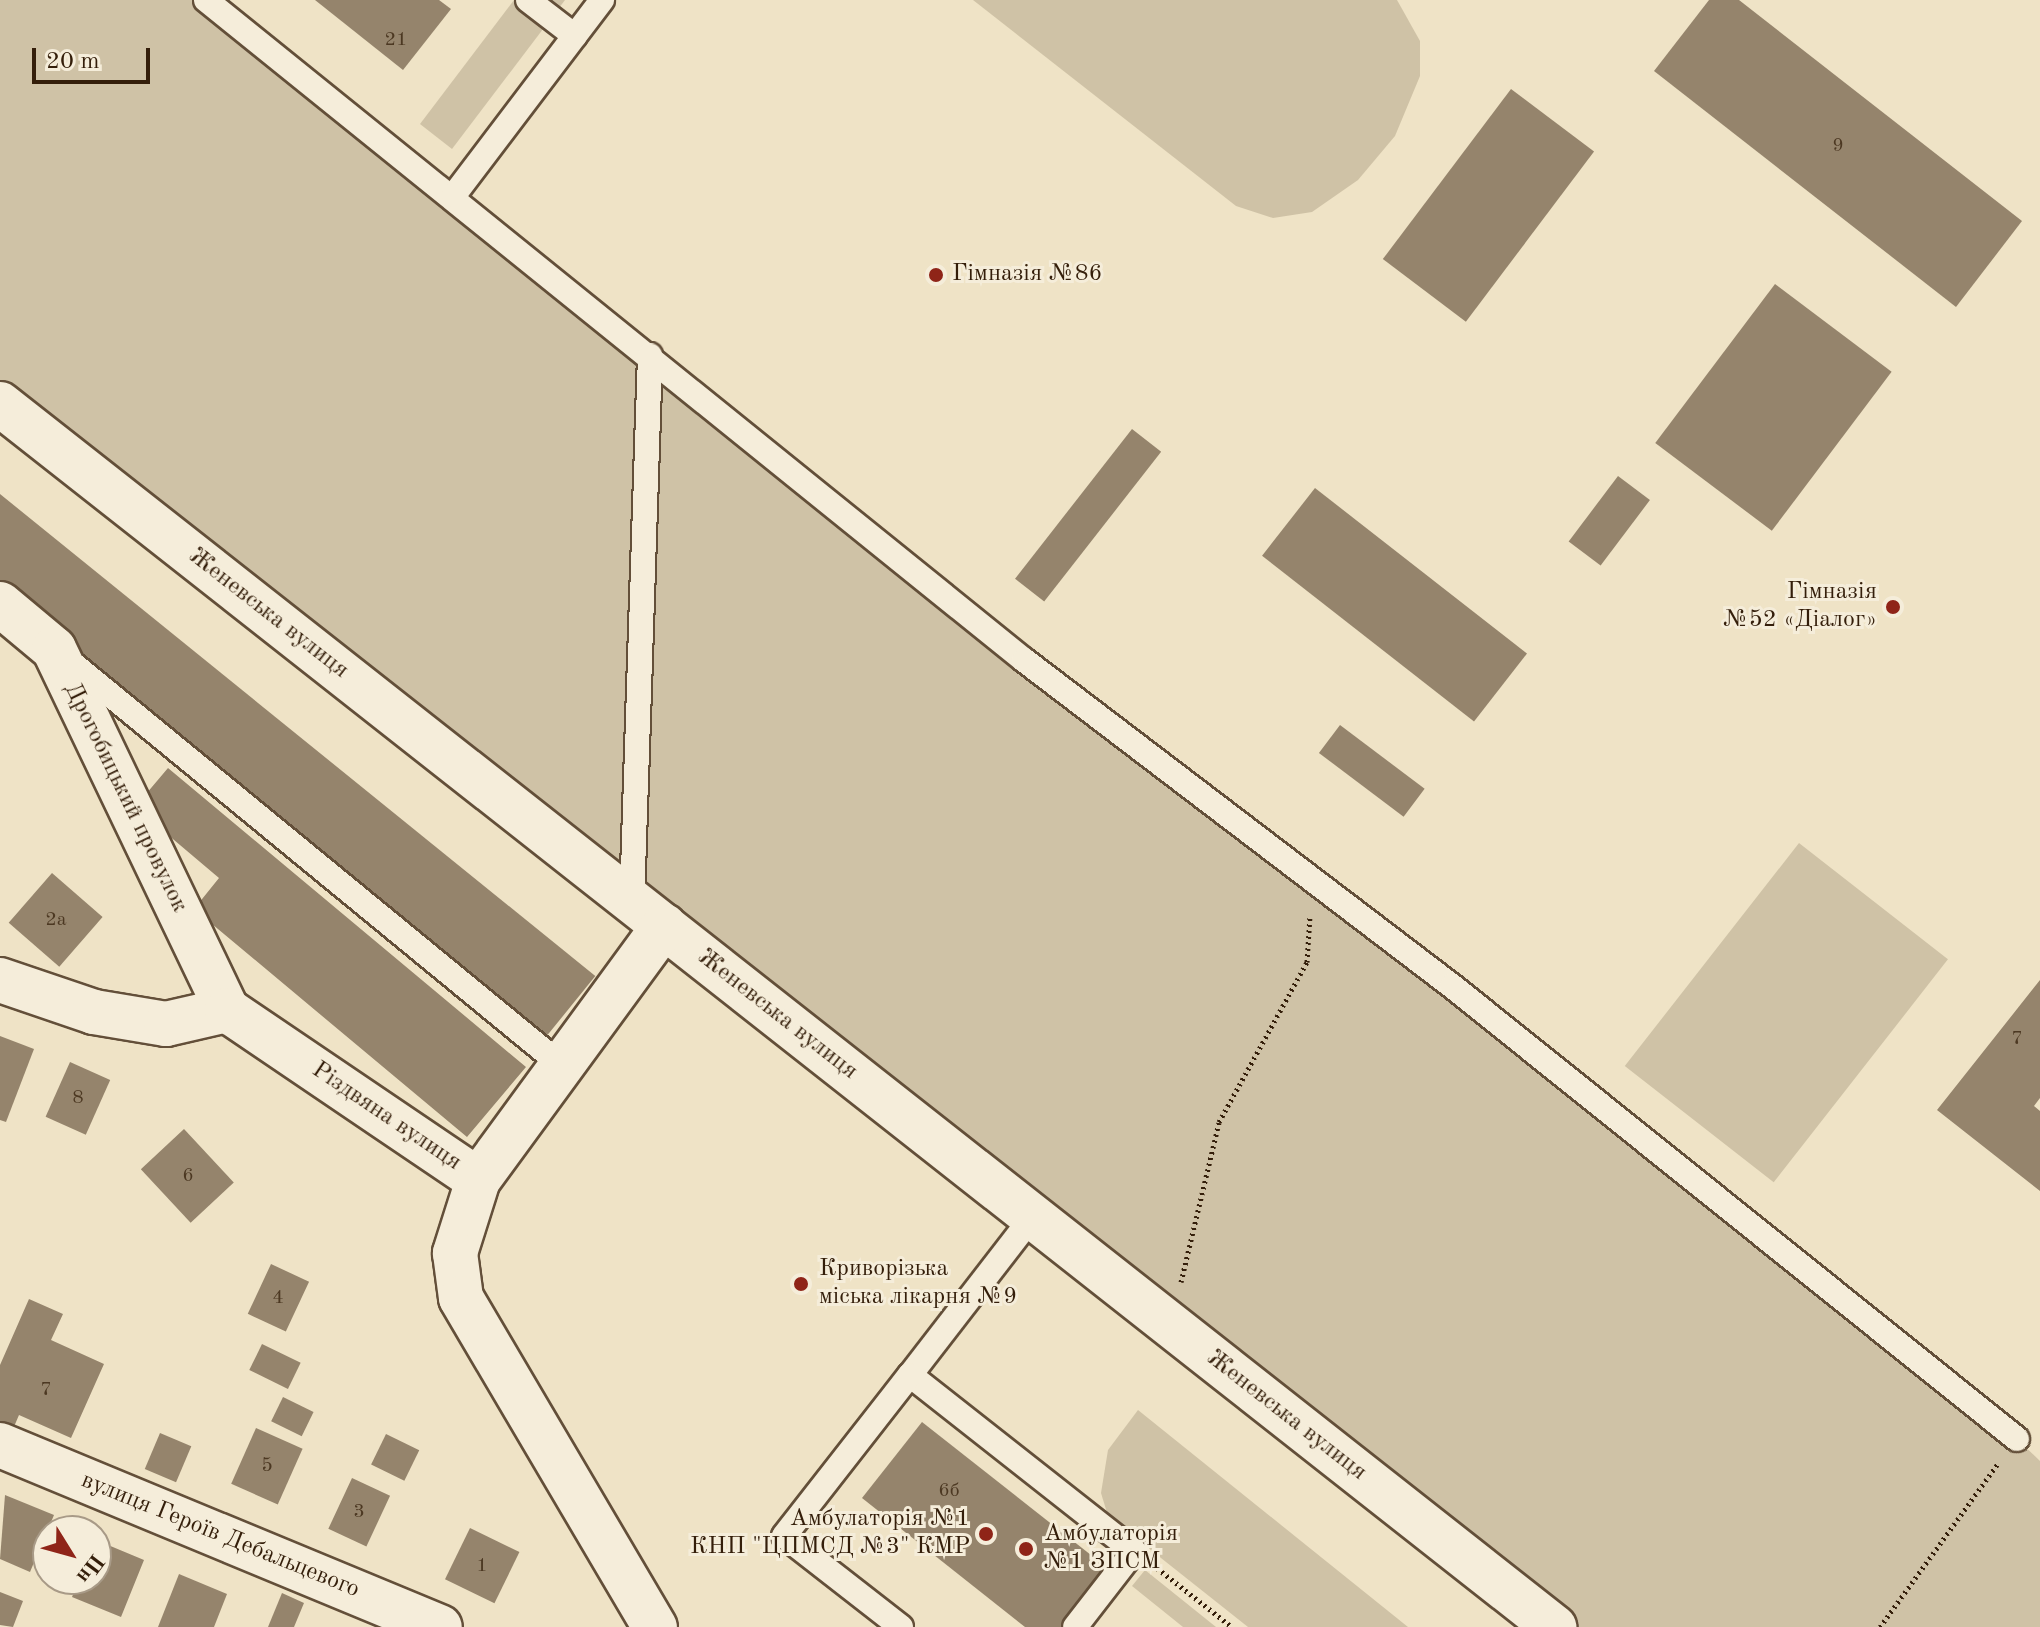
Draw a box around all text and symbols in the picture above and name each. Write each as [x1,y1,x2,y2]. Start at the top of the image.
house number: 21 [384,28,408,52]
scale bar [36,32,154,82]
text: 20 m [46,50,100,74]
house number: 9 [1832,134,1844,158]
place label: Гімназія №86 [952,261,1102,289]
marker: Гімназія №86 [927,266,945,284]
street label: Женевська вулиця [182,542,354,686]
place label: Гімназія №52 «Діалог» [1723,579,1877,635]
marker: Гімназія №52 «Діалог» [1884,598,1902,616]
street label: Дрогобицький провулок [57,678,193,918]
house number: 2а [45,908,67,932]
street label: Женевська вулиця [691,943,863,1087]
house number: 7 [2011,1027,2023,1051]
street label: Різдвяна вулиця [306,1056,466,1178]
house number: 8 [72,1086,84,1110]
house number: 6 [182,1164,194,1188]
place label: Криворізька міська лікарня №9 [819,1256,1017,1312]
marker: Криворізька міська лікарня №9 [790,1273,812,1295]
house number: 4 [272,1286,284,1310]
street label: Женевська вулиця [1200,1344,1372,1488]
house number: 7 [40,1378,52,1402]
house number: 5 [261,1454,273,1478]
street label: вулиця Героїв Дебальцевого [77,1467,363,1605]
house number: 6б [938,1479,960,1503]
house number: 3 [353,1500,365,1524]
place label: Амбулаторія №1 КНП "ЦПМСД №3" КМР [690,1506,970,1562]
north arrow [32,1515,112,1595]
place label: Амбулаторія №1 ЗПСМ [1044,1521,1178,1577]
marker: Амбулаторія №1 КНП "ЦПМСД №3" КМР [977,1525,995,1543]
marker: Амбулаторія №1 ЗПСМ [1015,1538,1037,1560]
text: Пн [72,1550,107,1587]
house number: 1 [476,1554,488,1578]

